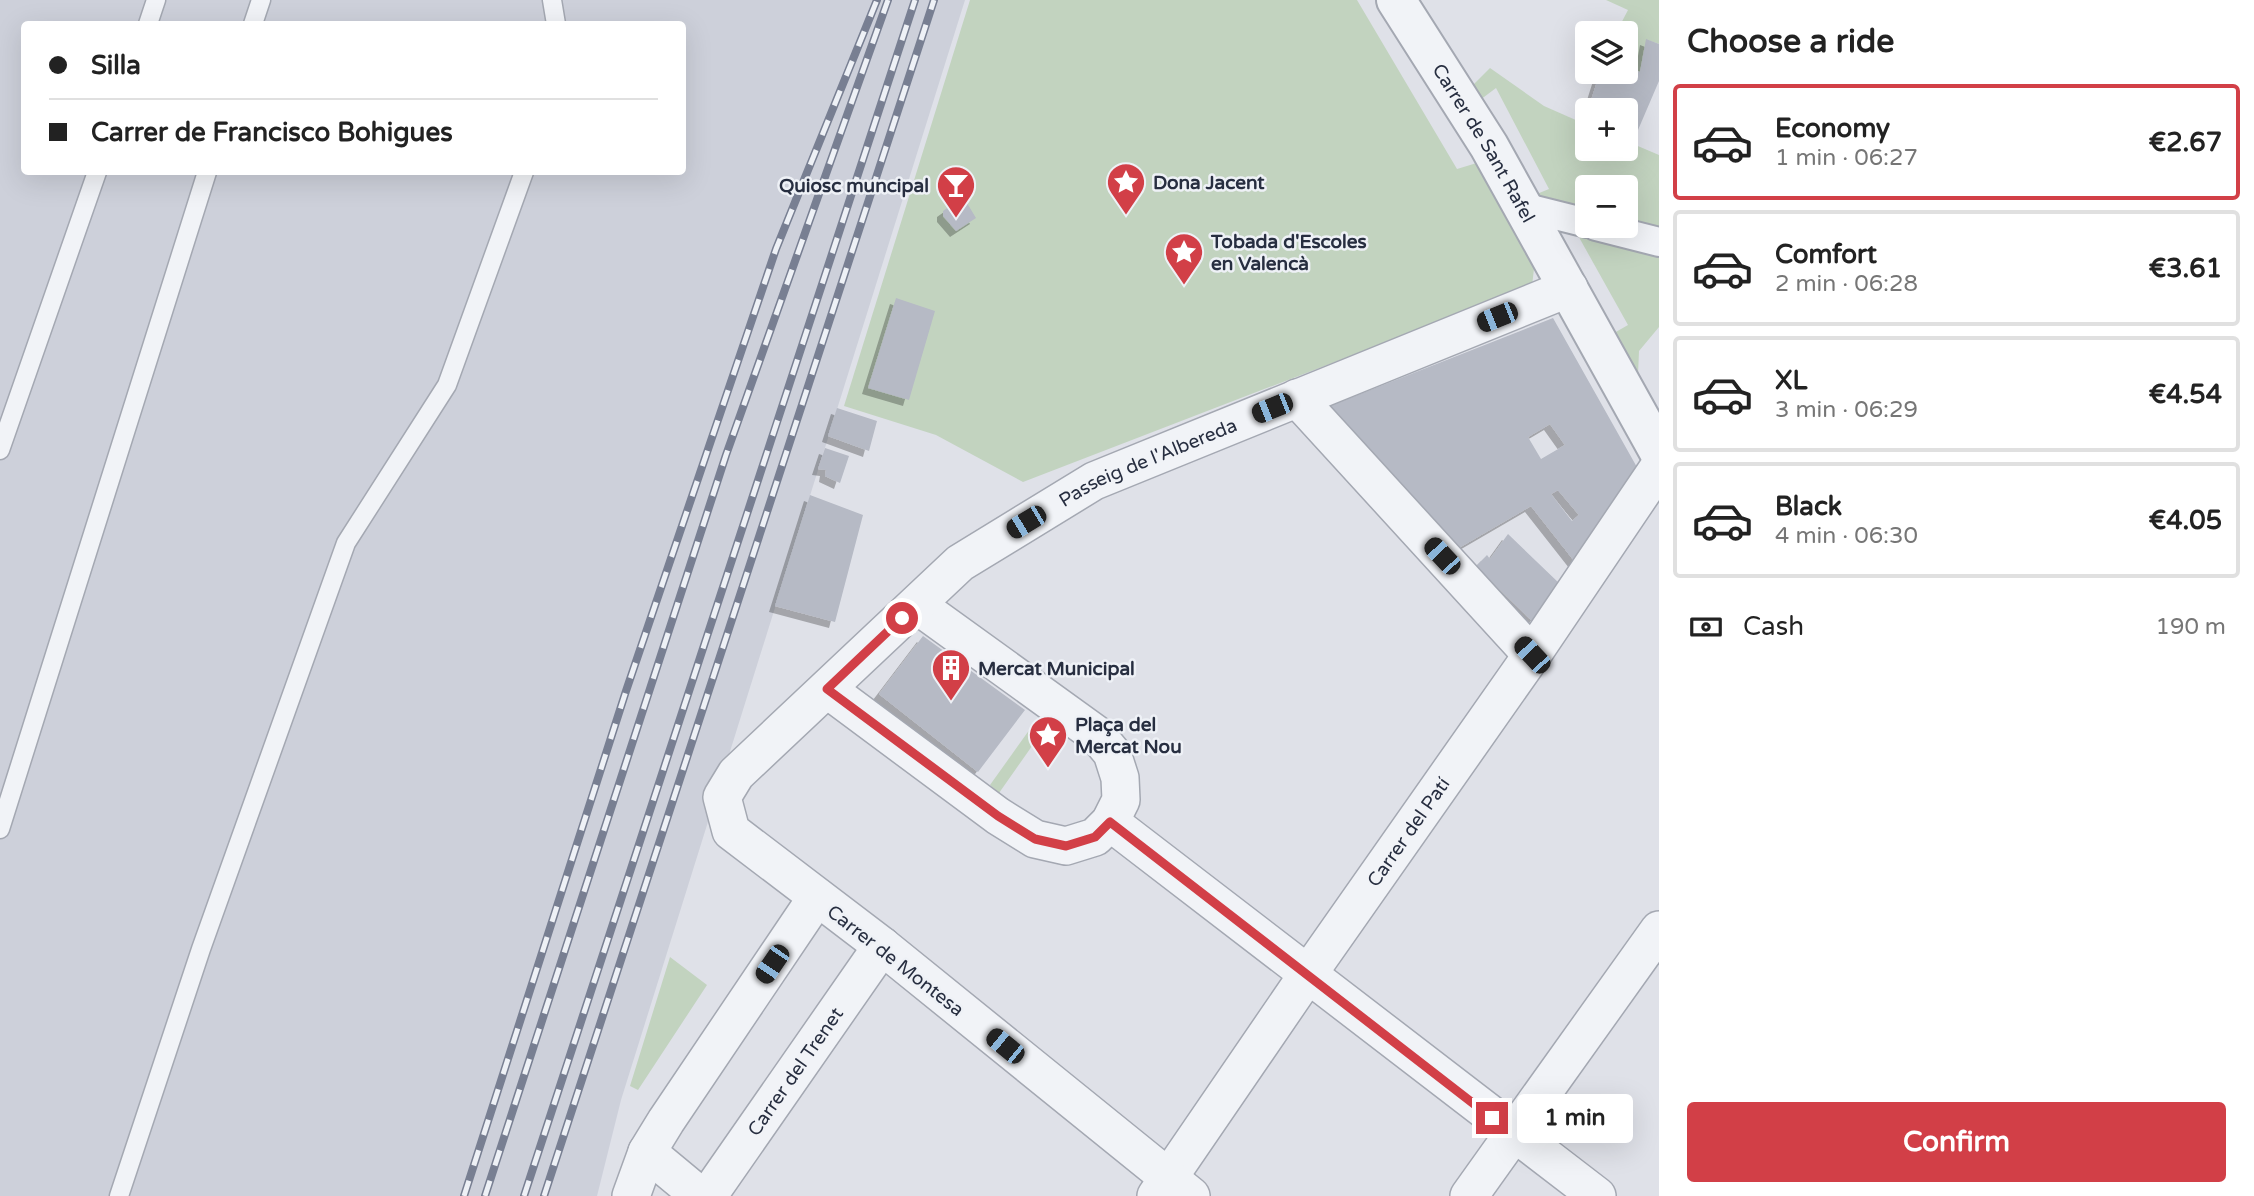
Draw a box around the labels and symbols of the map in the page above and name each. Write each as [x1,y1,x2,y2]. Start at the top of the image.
street label: Carrer de Sant Rafel [1427,60,1539,227]
place icon: Dona Jacent [1105,161,1147,216]
bar icon: Quiosc muncipal [935,164,977,219]
place label: Dona Jacent [1153,172,1265,194]
place label: Quiosc muncipal [779,175,929,198]
place icon: Tobada d'Escoles en Valencà [1163,231,1205,286]
place label: Tobada d'Escoles en Valencà [1210,231,1367,275]
car [1474,299,1521,335]
car [1249,390,1296,426]
street label: Passeig de l'Albereda [1055,414,1240,512]
car [1003,502,1050,542]
car [1420,533,1465,579]
route start [886,602,918,634]
car [1510,632,1555,678]
building icon: Mercat Municipal [930,647,972,702]
place label: Mercat Municipal [978,658,1135,681]
place icon: Plaça del Mercat Nou [1027,714,1069,769]
place label: Plaça del Mercat Nou [1075,714,1182,758]
street label: Carrer del Patí [1363,773,1455,891]
street label: Carrer de Montesa [823,901,968,1021]
car [752,941,793,987]
street label: Carrer del Trenet [743,1003,848,1140]
car [983,1025,1028,1067]
callout: 1 min [1516,1094,1632,1142]
route end [1476,1102,1508,1134]

